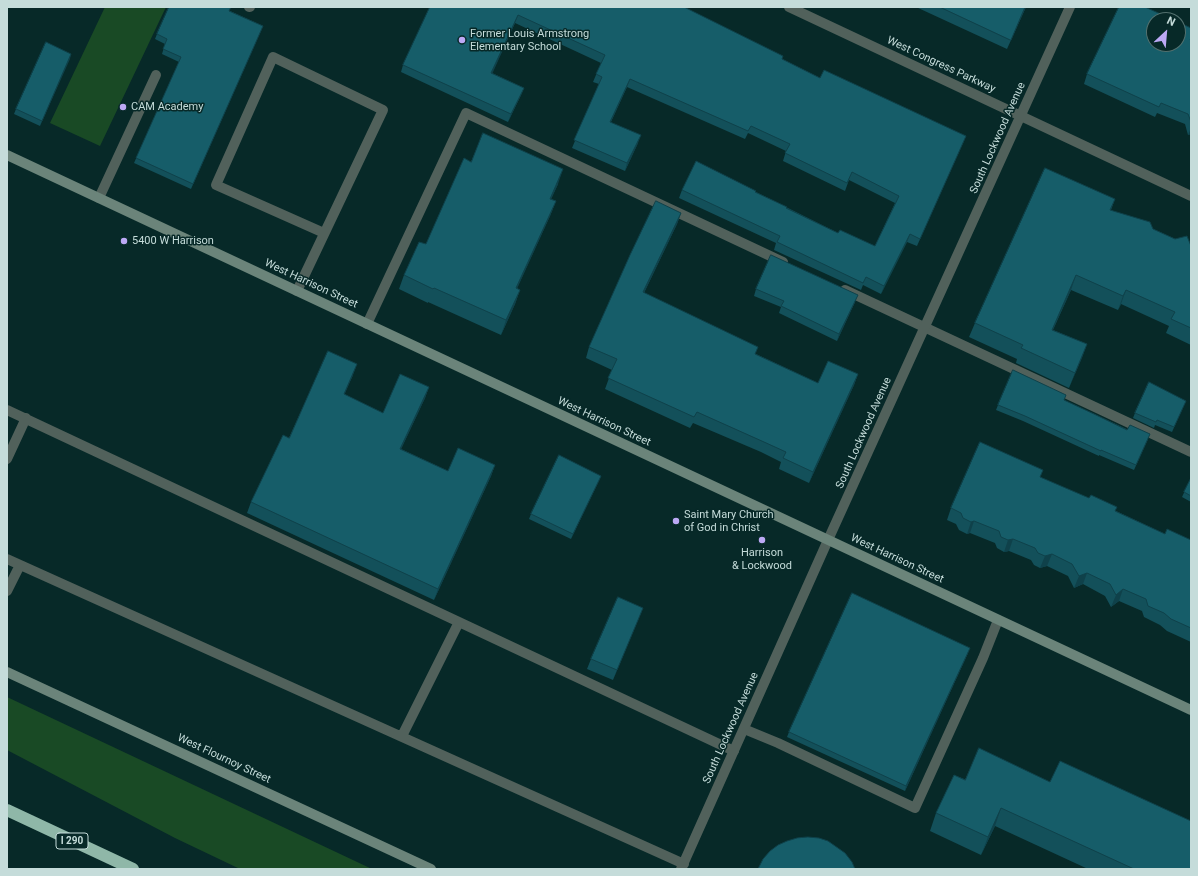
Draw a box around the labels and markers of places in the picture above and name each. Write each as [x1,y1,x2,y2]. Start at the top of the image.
place label: Former Louis Armstrong Elementary School [470,27,589,53]
marker: Former Louis Armstrong Elementary School [457,35,467,45]
place label: CAM Academy [131,100,203,114]
marker: CAM Academy [118,102,128,112]
place label: 5400 W Harrison [132,234,214,248]
marker: 5400 W Harrison [119,236,129,246]
place label: Saint Mary Church of God in Christ [684,508,774,534]
marker: Saint Mary Church of God in Christ [671,516,681,526]
marker: Harrison & Lockwood [757,535,767,545]
place label: Harrison & Lockwood [732,546,792,572]

